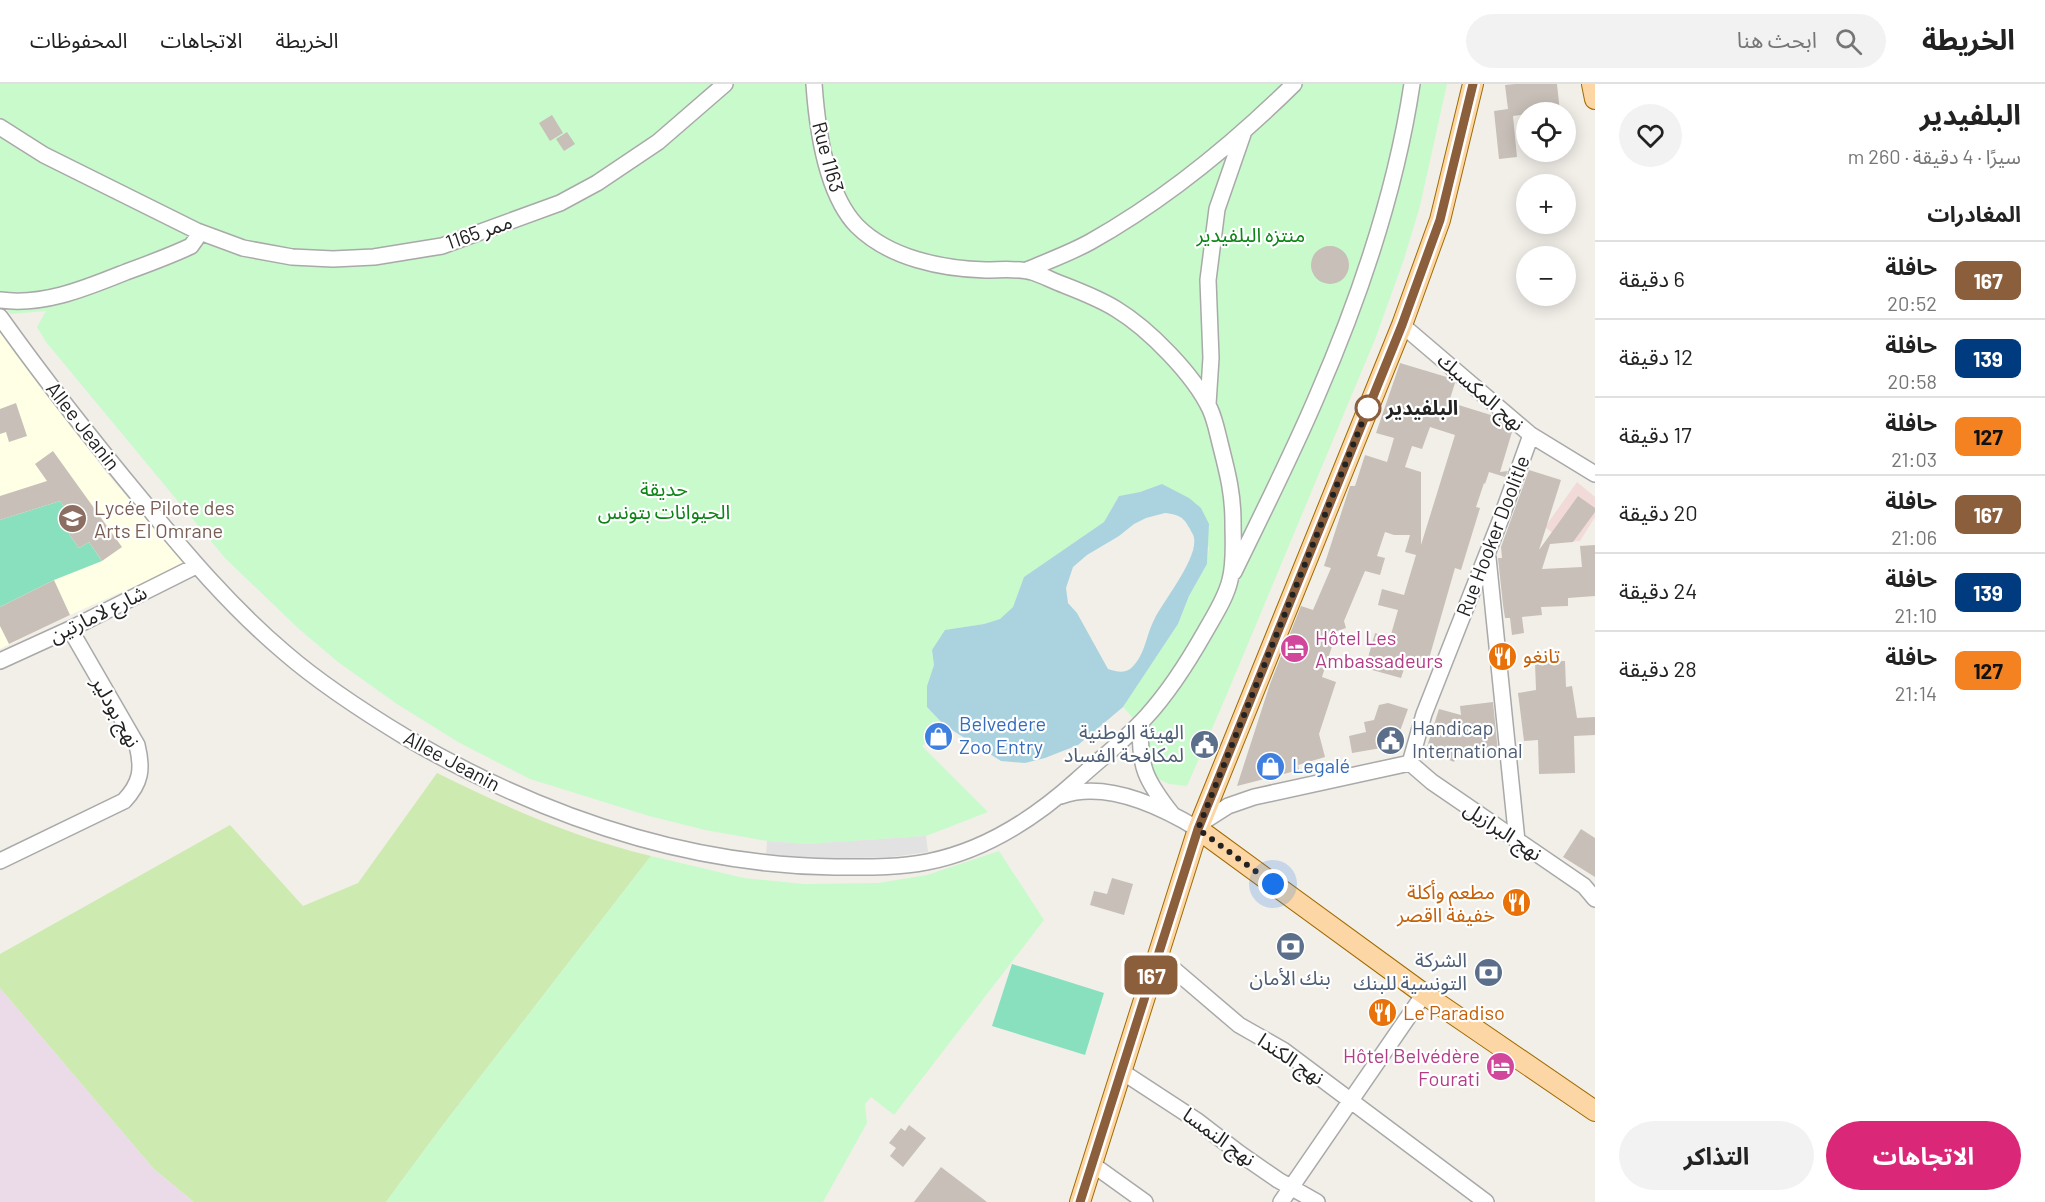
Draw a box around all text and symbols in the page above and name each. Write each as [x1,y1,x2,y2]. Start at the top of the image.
search box [1466,14,1886,68]
text: الخريطة [1922,22,2015,56]
icon: search [1832,25,1865,58]
text: ابحث هنا [1737,26,1817,52]
text: المحفوظات [30,27,127,52]
text: الاتجاهات [160,27,242,52]
text: الخريطة [275,27,338,52]
text: البلفيدير [1920,97,2021,131]
map controls [1516,102,1576,306]
button: locate [1516,102,1576,162]
button: heart [1619,104,1682,167]
street label: Rue 1163 [808,119,850,195]
text: سيرًا · 4 دقيقة · 260 m [1848,144,2021,168]
button: + [1516,174,1576,234]
text: المغادرات [1927,200,2021,226]
street label: ممر 1165 [442,209,515,255]
park label: منتزه البلفيدير [1196,222,1305,247]
button: − [1516,246,1576,306]
text: حافلة [1885,253,1937,279]
text: 6 دقيقة [1619,265,1685,291]
text: 167 [1973,268,2003,293]
text: 20:52 [1887,291,1937,315]
text: حافلة [1885,331,1937,357]
text: 12 دقيقة [1619,343,1693,369]
text: 139 [1973,346,2003,371]
street label: نهج المكسيك [1431,347,1530,438]
text: 20:58 [1888,369,1937,393]
street label: Allee Jeanin [42,376,126,474]
marker: البلفيدير [1355,395,1381,421]
place label: البلفيدير [1385,395,1458,420]
text: حافلة [1885,409,1937,435]
text: 17 دقيقة [1619,421,1692,447]
text: 127 [1973,424,2003,449]
text: 21:03 [1891,447,1937,471]
street label: Rue Hooker Doolitle [1450,452,1534,620]
park label: حديقة الحيوانات بتونس [598,476,730,524]
text: حافلة [1885,487,1937,513]
place label: Lycée Pilote des Arts El Omrane [94,495,235,542]
text: 20 دقيقة [1619,499,1698,525]
text: 167 [1973,502,2003,527]
school or university icon: Lycée Pilote des Arts El Omrane [57,503,89,535]
text: 21:06 [1891,525,1937,549]
text: حافلة [1885,565,1937,591]
text: 24 دقيقة [1619,577,1697,603]
street label: شارع لامارتين [45,579,152,651]
text: 139 [1973,580,2003,605]
text: 21:10 [1894,603,1937,627]
place label: Hôtel Les Ambassadeurs [1315,625,1443,672]
hotel icon: Hôtel Les Ambassadeurs [1278,633,1310,665]
restaurant icon: تانغو [1486,640,1518,672]
place label: تانغو [1523,643,1560,668]
text: حافلة [1885,643,1937,669]
text: 28 دقيقة [1619,655,1697,681]
text: 127 [1973,658,2003,683]
street label: نهج بودلير [84,671,146,753]
text: 21:14 [1895,681,1937,705]
place label: Belvedere Zoo Entry [959,711,1046,758]
place label: Handicap International [1412,715,1523,762]
place label: الهيئة الوطنية لمكافحة الفساد [1064,719,1184,766]
shop icon: Belvedere Zoo Entry [922,720,954,752]
public building icon: Handicap International [1375,724,1407,756]
street label: Allee Jeanin [400,725,505,796]
public building icon: الهيئة الوطنية لمكافحة الفساد [1189,728,1221,760]
shop icon: Legalé [1255,750,1287,782]
place label: Legalé [1292,753,1350,777]
street label: نهج البرازيل [1458,795,1547,868]
your location [1258,869,1288,899]
place label: مطعم وأكلة خفيفة ااقصر [1396,879,1495,927]
restaurant icon: مطعم وأكلة خفيفة ااقصر [1500,887,1532,919]
bank icon: بنك الأمان [1274,931,1306,963]
place label: الشركة التونسية للبنك [1353,947,1467,995]
line badge: 167 [1116,956,1186,994]
bank icon: الشركة التونسية للبنك [1472,956,1504,988]
text: 167 [1136,963,1166,988]
place label: بنك الأمان [1249,965,1331,990]
restaurant icon: Le Paradiso [1366,997,1398,1029]
place label: Le Paradiso [1403,1000,1505,1024]
street label: نهج الكندا [1252,1027,1329,1092]
place label: Hôtel Belvédère Fourati [1343,1043,1480,1090]
hotel icon: Hôtel Belvédère Fourati [1485,1051,1517,1083]
street label: نهج النمسا [1176,1102,1260,1174]
button: التذاكر [1619,1121,1814,1190]
button: الاتجاهات [1826,1121,2021,1190]

